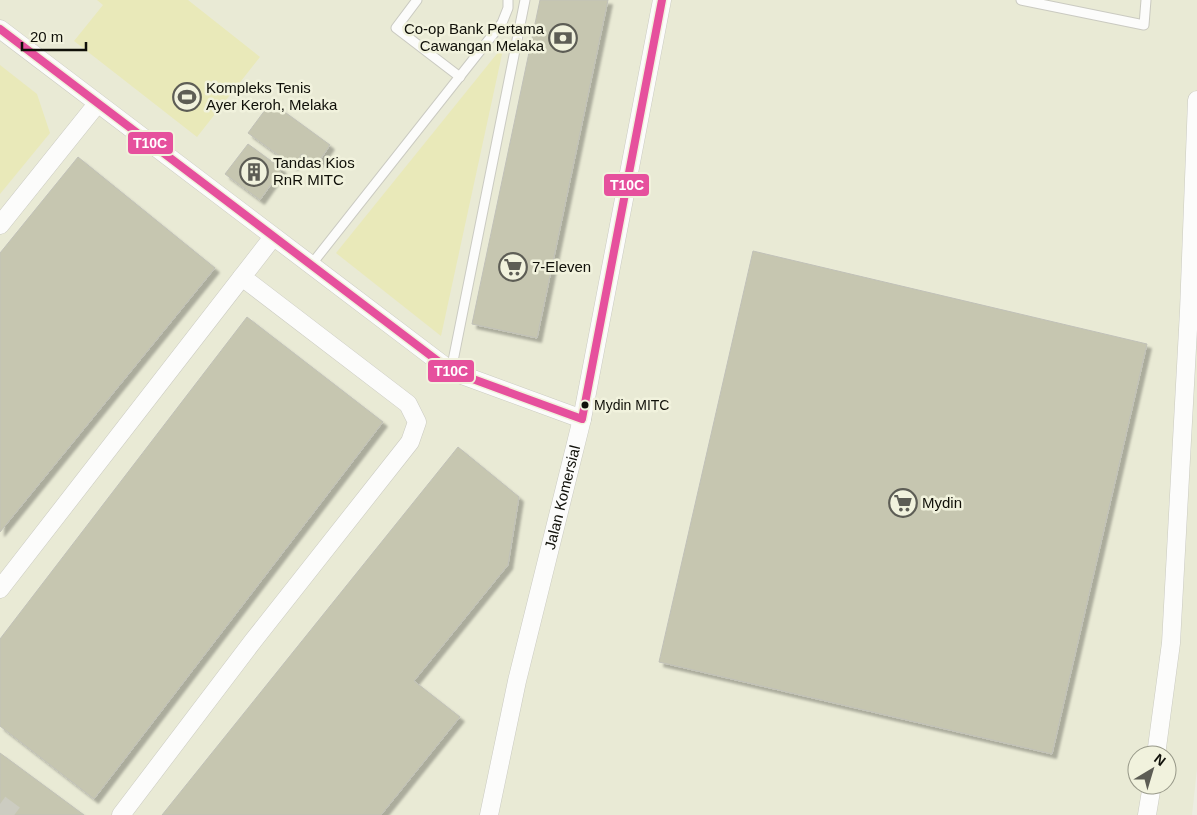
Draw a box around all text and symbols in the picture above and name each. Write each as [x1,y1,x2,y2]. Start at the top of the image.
scale bar [22,20,86,52]
place label: Co-op Bank Pertama Cawangan Melaka [404,20,545,54]
bank icon: Co-op Bank Pertama Cawangan Melaka [548,23,578,53]
text: 20 m [30,28,63,45]
place label: Kompleks Tenis Ayer Keroh, Melaka [206,79,338,113]
sports icon: Kompleks Tenis Ayer Keroh, Melaka [172,82,202,112]
line badge: T10C [127,131,174,155]
text: T10C [133,135,167,151]
place label: Tandas Kios RnR MITC [273,154,355,188]
building icon: Tandas Kios RnR MITC [239,157,269,187]
line badge: T10C [603,173,650,197]
text: T10C [610,177,644,193]
supermarket icon: 7-Eleven [498,252,528,282]
place label: 7-Eleven [532,258,591,275]
line badge: T10C [427,359,475,383]
text: T10C [434,363,468,379]
place label: Mydin MITC [594,397,669,413]
marker: Mydin MITC [580,400,590,410]
street label: Jalan Komersial [541,443,583,551]
supermarket icon: Mydin [888,488,918,518]
place label: Mydin [922,494,962,511]
north arrow [1127,745,1177,795]
text: N [1151,750,1169,769]

